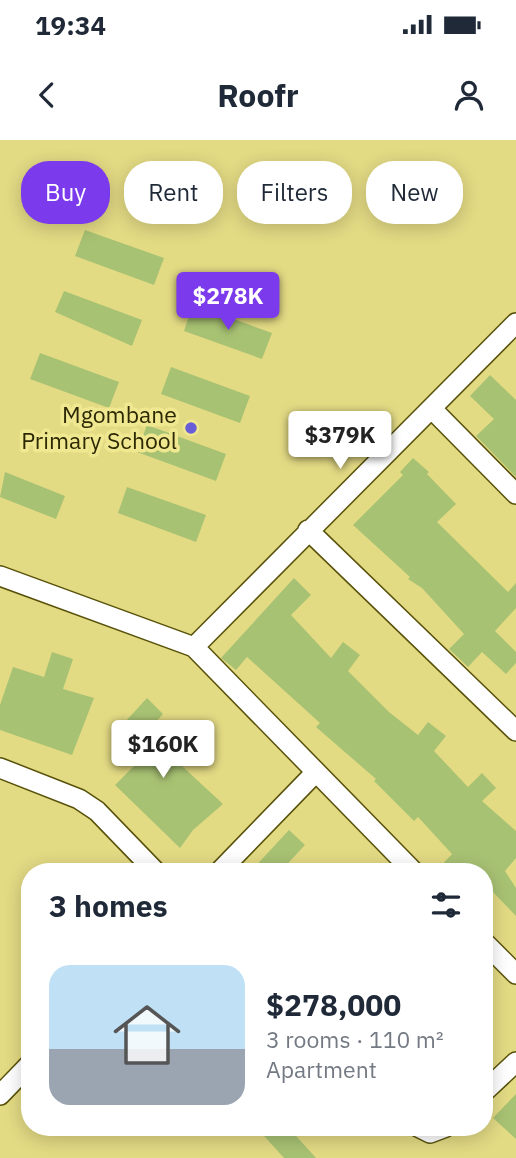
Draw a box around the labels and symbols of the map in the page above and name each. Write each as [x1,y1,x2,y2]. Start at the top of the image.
pin: $278K [179,272,277,332]
place label: Mgombane Primary School [21,399,177,455]
pin: $379K [291,412,389,471]
marker: Mgombane Primary School [183,420,199,436]
pin: $160K [114,720,212,780]

